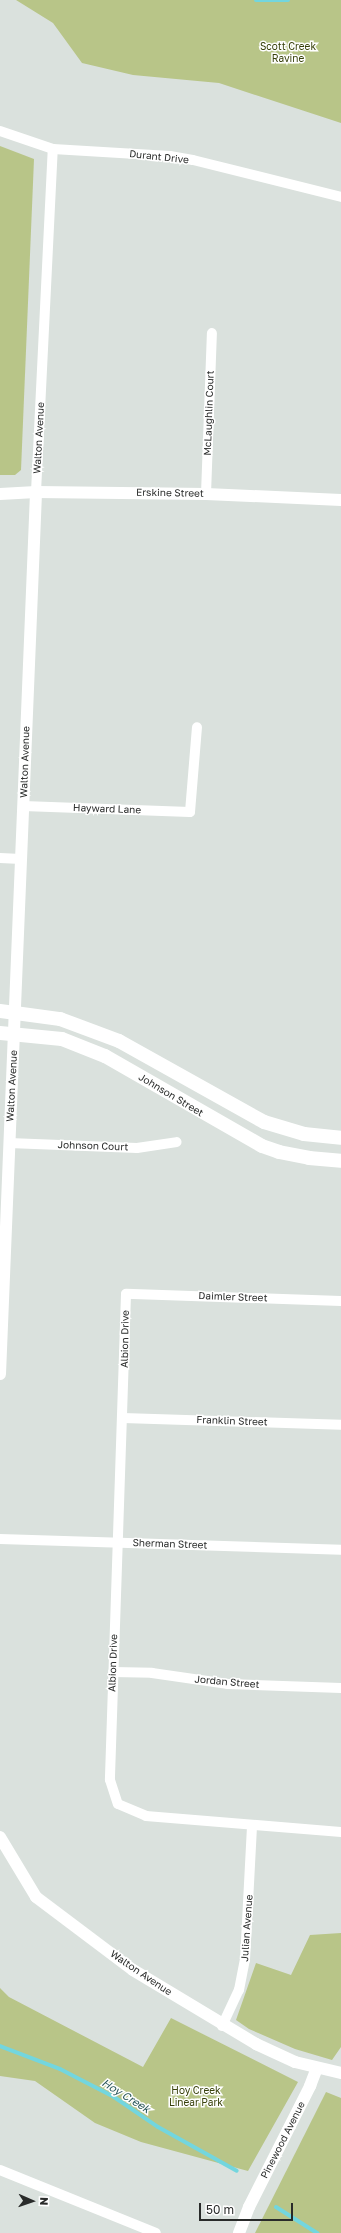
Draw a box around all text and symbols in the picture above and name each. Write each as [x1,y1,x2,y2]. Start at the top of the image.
park label: Scott Creek Ravine [260,40,316,64]
street label: Durant Drive [129,148,189,166]
street label: McLaughlin Court [202,370,216,456]
street label: Walton Avenue [31,402,47,474]
street label: Erskine Street [136,486,204,500]
street label: Walton Avenue [18,726,32,798]
street label: Hayward Lane [73,802,141,816]
street label: Walton Avenue [4,1050,20,1122]
street label: Johnson Street [136,1071,206,1119]
street label: Johnson Court [57,1139,129,1153]
street label: Daimler Street [198,1290,268,1304]
street label: Albion Drive [118,1310,132,1368]
street label: Franklin Street [196,1414,268,1428]
street label: Sherman Street [132,1537,208,1551]
street label: Albion Drive [106,1634,120,1692]
street label: Jordan Street [194,1673,260,1691]
street label: Julian Avenue [239,1894,255,1962]
street label: Walton Avenue [108,1948,174,1998]
water label: Hoy Creek [99,2076,153,2116]
park label: Hoy Creek Linear Park [169,2084,223,2108]
street label: Pinewood Avenue [258,2099,308,2181]
north arrow [12,2181,52,2221]
scale bar [201,2195,295,2221]
text: N [38,2197,51,2206]
text: 50 m [206,2202,234,2217]

